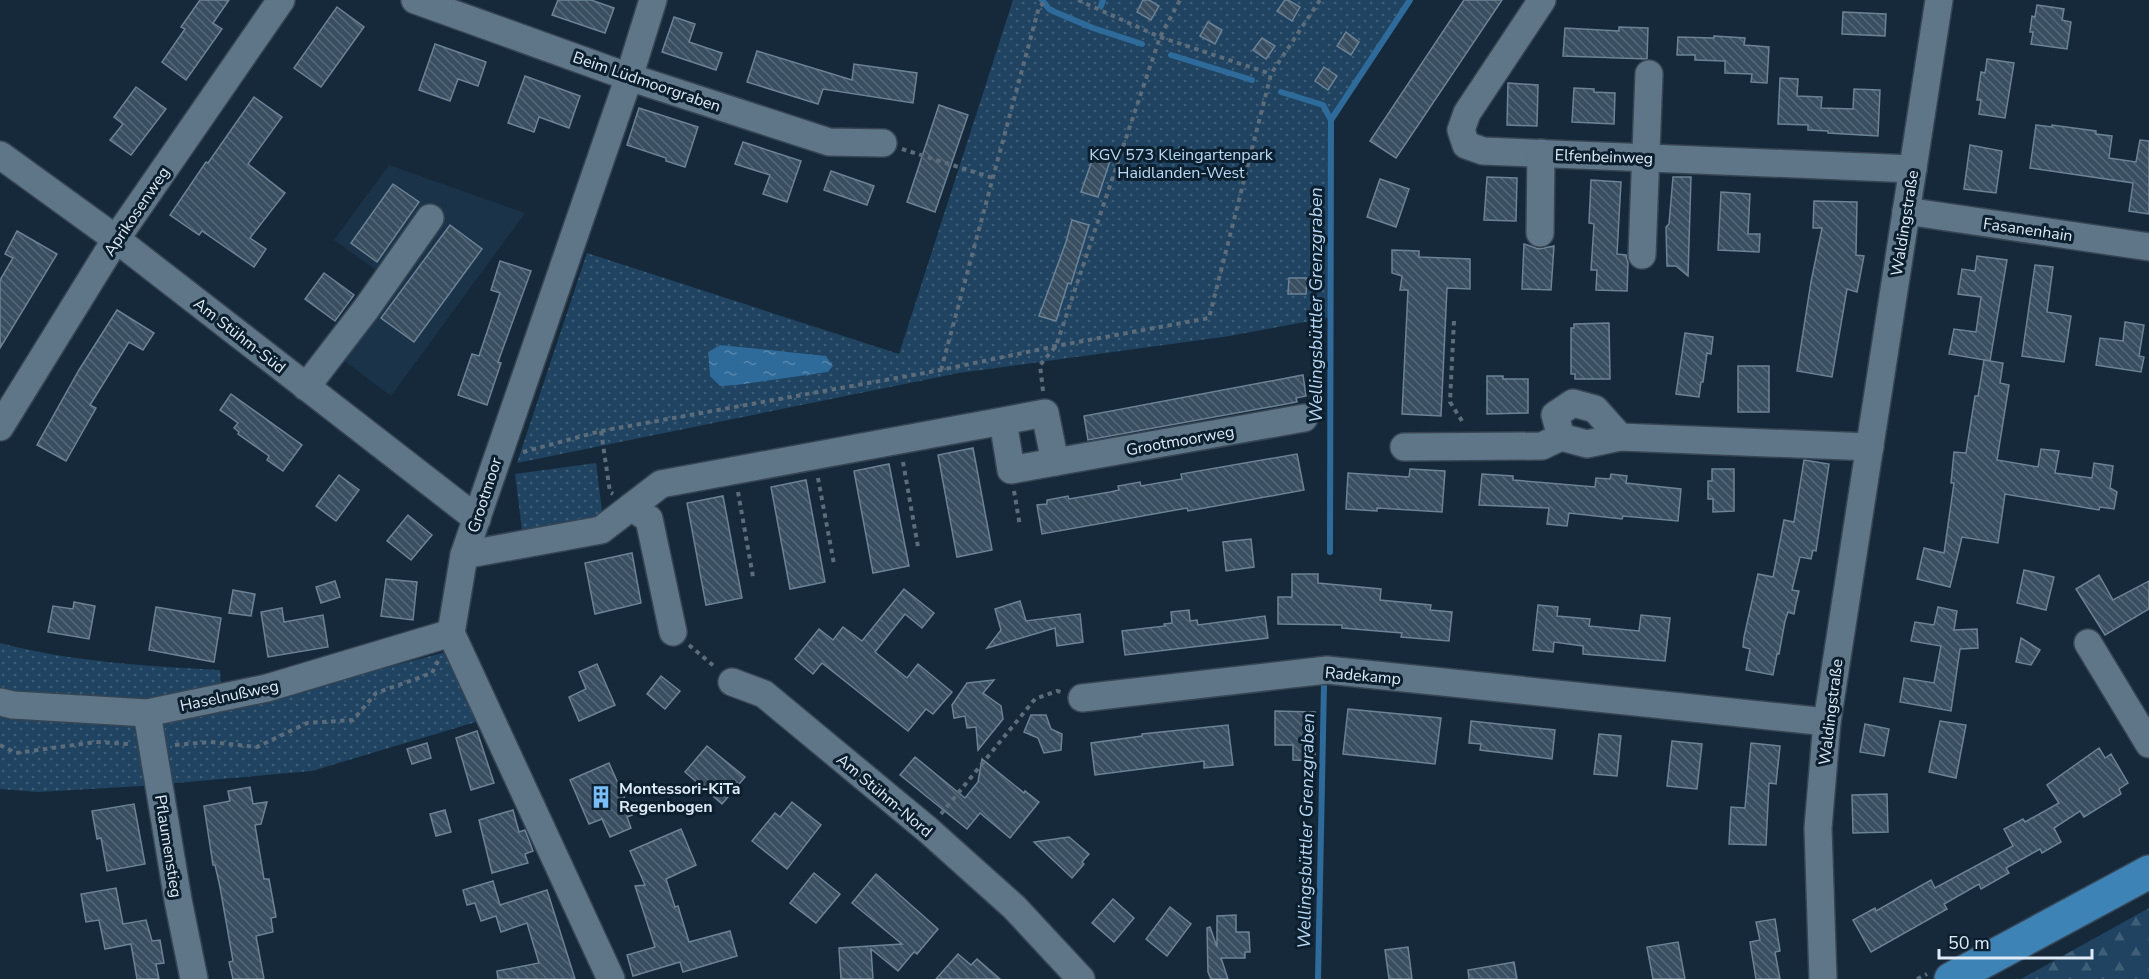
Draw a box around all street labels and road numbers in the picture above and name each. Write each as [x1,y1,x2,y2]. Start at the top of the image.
street label: Beim Lüdmoorgraben [570,46,724,118]
street label: Elfenbeinweg [1554,144,1654,170]
street label: Aprikosenweg [99,162,175,261]
street label: Waldingstraße [1886,169,1924,278]
street label: Fasanenhain [1982,213,2074,247]
street label: Am Stühm-Süd [189,293,290,379]
street label: Grootmoorweg [1124,421,1236,461]
street label: Grootmoor [462,455,508,536]
street label: Waldingstraße [1814,658,1848,767]
street label: Radekamp [1324,662,1402,690]
street label: Haselnußweg [178,675,281,717]
street label: Am Stühm-Nord [832,749,937,842]
street label: Pflaumenstieg [149,793,187,899]

